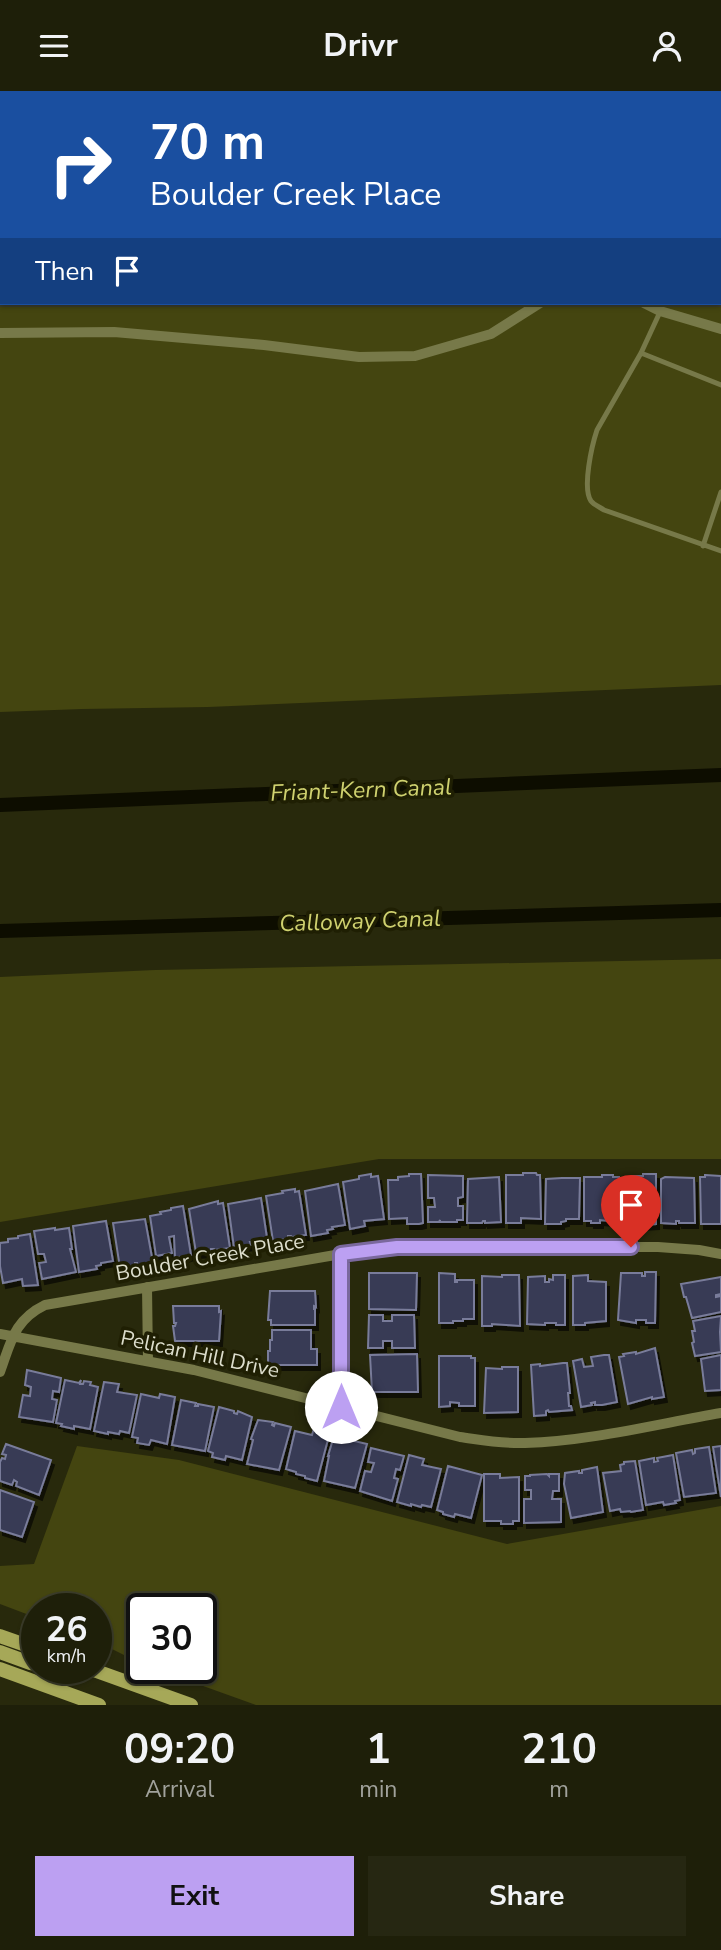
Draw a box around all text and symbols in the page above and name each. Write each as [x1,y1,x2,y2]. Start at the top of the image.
text: Drivr [323,24,398,67]
icon: menu [35,27,73,65]
icon: person [648,27,686,65]
text: 70 m [150,109,265,176]
icon: right [35,119,126,210]
text: Boulder Creek Place [150,173,441,216]
icon: arrive [108,252,146,290]
text: Then [35,254,94,289]
water label: Friant-Kern Canal [270,771,452,809]
water label: Calloway Canal [279,903,441,939]
pin [601,1175,661,1247]
icon: arrive [612,1186,650,1224]
street label: Boulder Creek Place [113,1227,307,1287]
street label: Pelican Hill Drive [118,1323,282,1385]
position arrow [304,1370,378,1444]
speed limit sign: 30 [126,1593,217,1684]
text: 26 [45,1606,88,1653]
text: km/h [47,1644,86,1668]
text: 09:20 [124,1721,235,1778]
text: 1 [366,1721,391,1778]
text: 210 [521,1721,597,1778]
text: Arrival [145,1774,214,1805]
text: min [359,1774,397,1805]
text: m [549,1774,569,1805]
button: Exit [35,1856,354,1936]
button: Share [368,1856,686,1936]

